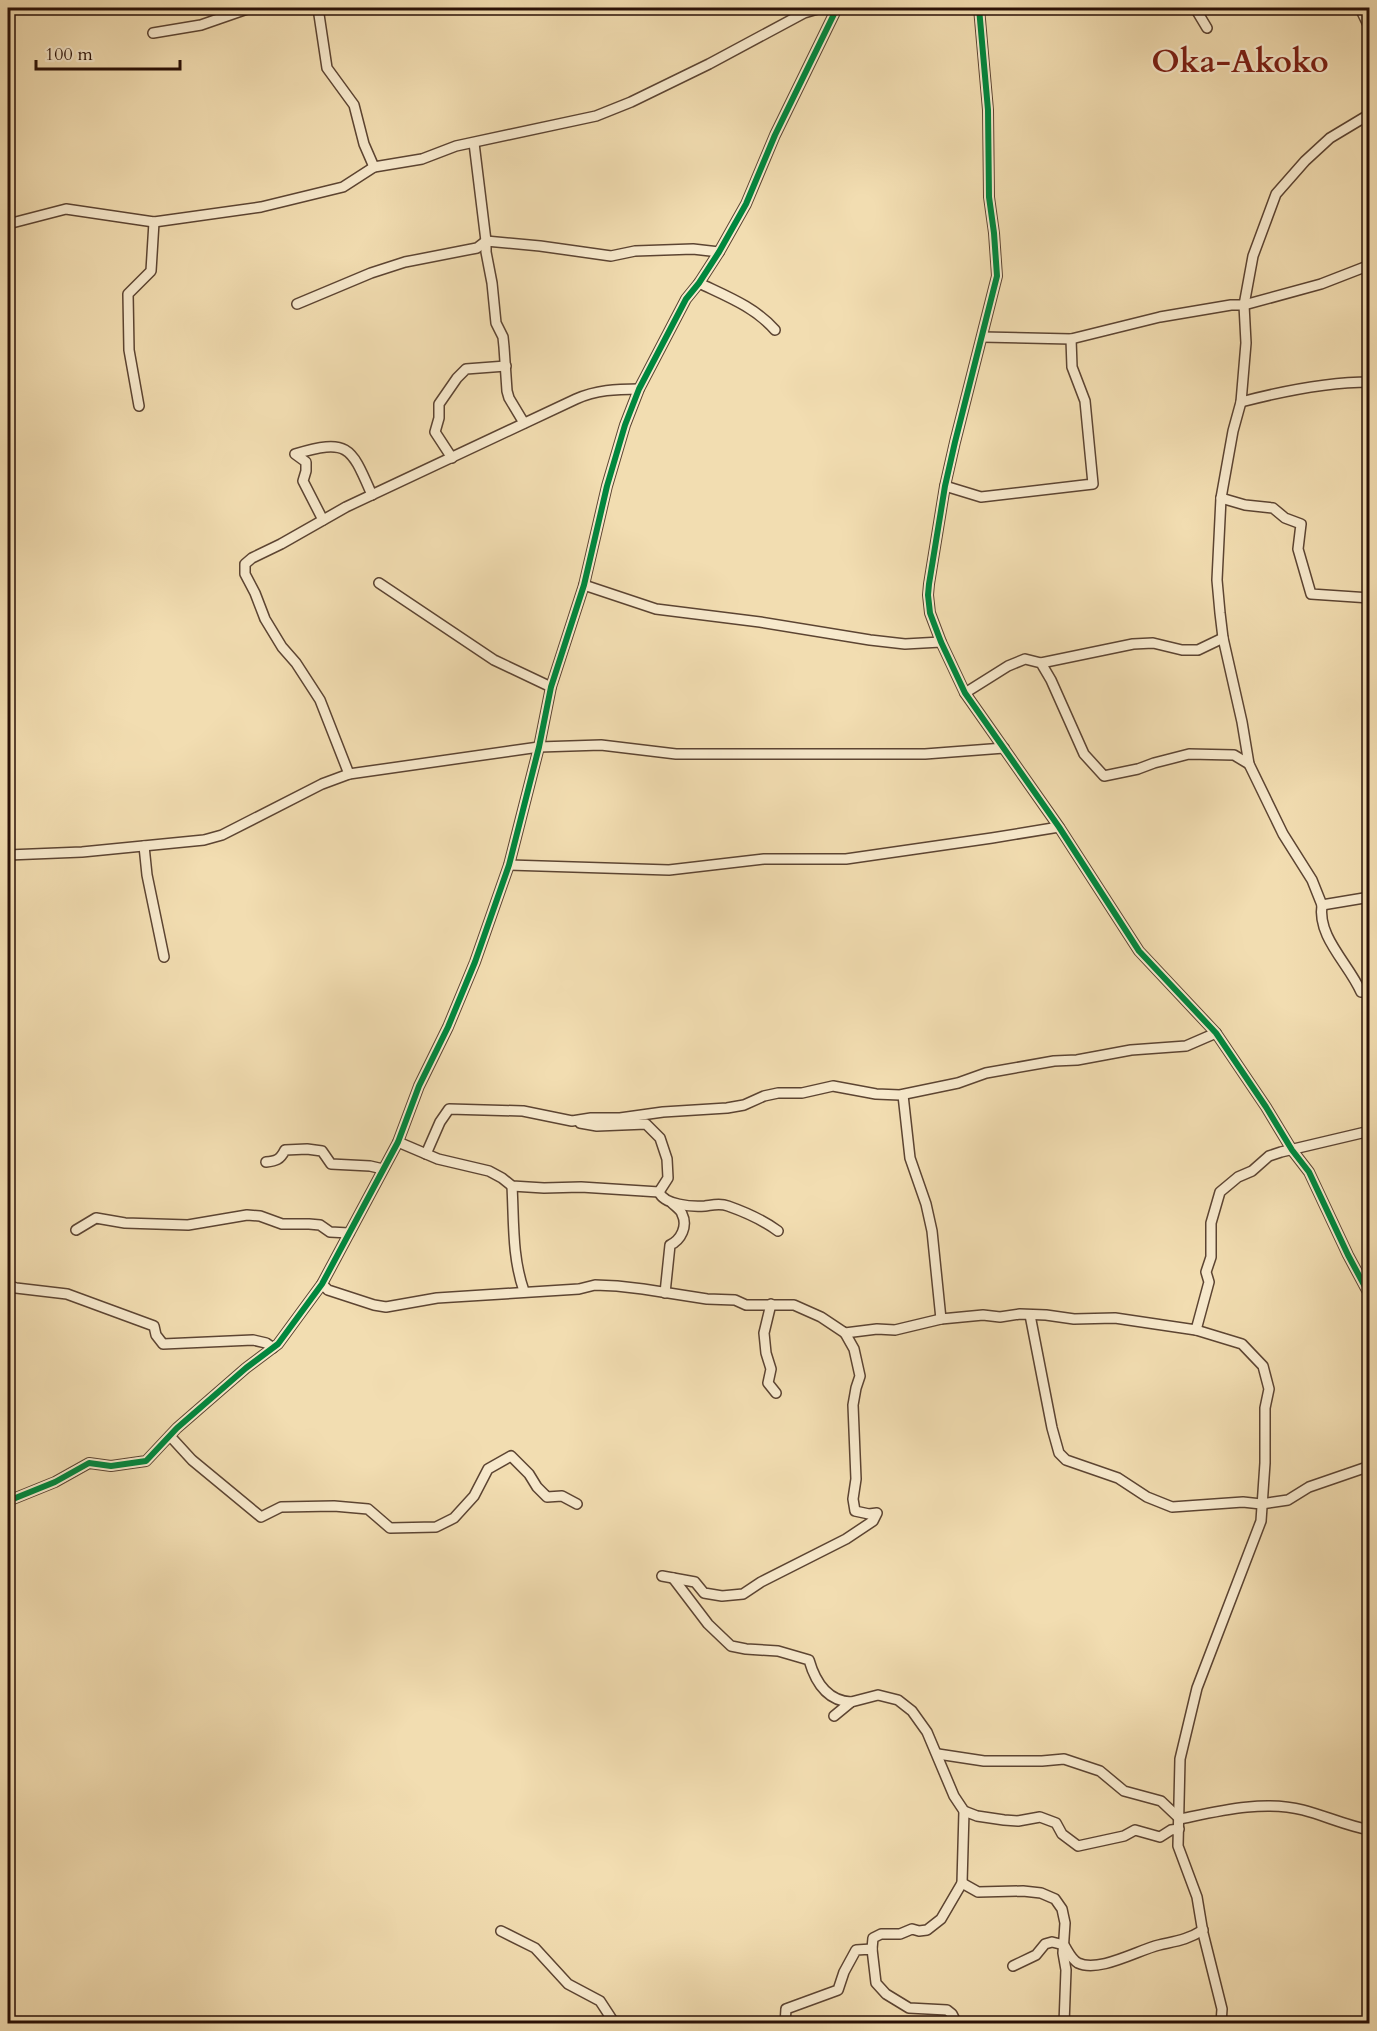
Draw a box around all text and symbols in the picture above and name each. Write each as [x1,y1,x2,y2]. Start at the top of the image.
scale bar [36,33,180,71]
district label: Oka-Akoko [1151,40,1329,84]
text: 100 m [45,42,93,67]

